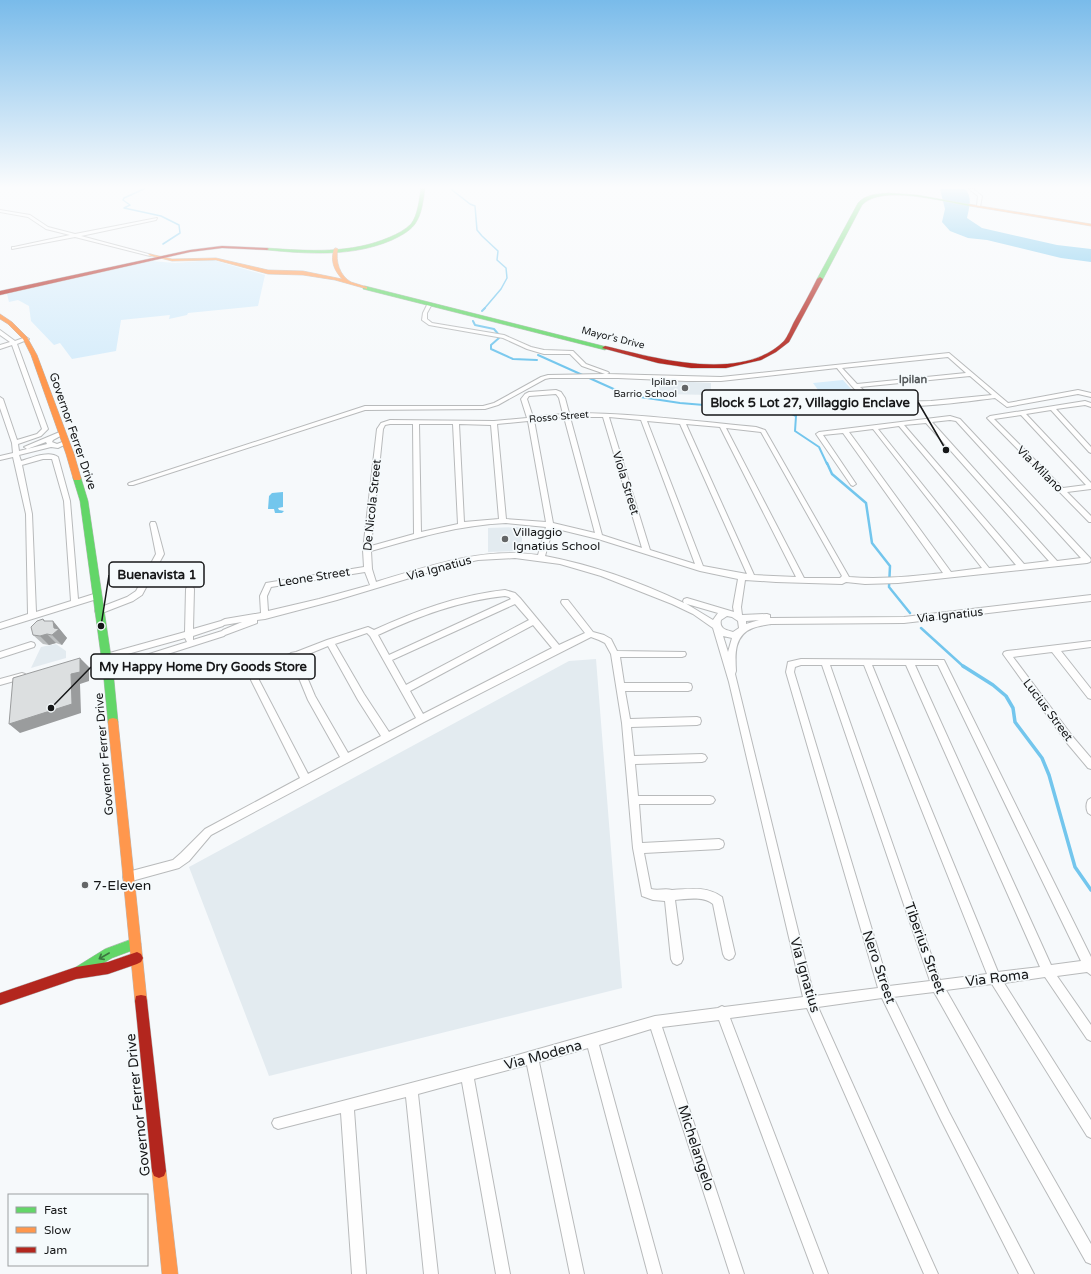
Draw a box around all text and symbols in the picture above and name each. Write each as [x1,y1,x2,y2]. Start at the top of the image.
street label: Mayor's Drive [580,324,646,352]
street label: Governor Ferrer Drive [46,371,100,492]
district label: Ipilan [899,373,927,387]
place label: Ipilan Barrio School [613,376,677,400]
marker: Ipilan Barrio School [680,383,690,393]
callout: Block 5 Lot 27, Villaggio Enclave [702,390,918,415]
text: Block 5 Lot 27, Villaggio Enclave [710,395,910,411]
street label: Rosso Street [529,408,590,426]
street label: Via Milano [1014,443,1066,495]
street label: Viola Street [610,450,642,517]
street label: De Nicola Street [360,458,384,551]
place label: Villaggio Ignatius School [513,525,600,553]
marker: Villaggio Ignatius School [500,534,510,544]
street label: Via Ignatius [405,553,473,583]
callout: Buenavista 1 [109,562,204,587]
street label: Leone Street [277,564,351,590]
text: Buenavista 1 [117,567,197,583]
street label: Via Ignatius [916,605,984,625]
callout: My Happy Home Dry Goods Store [91,654,315,679]
text: My Happy Home Dry Goods Store [99,659,308,675]
street label: Lucius Street [1020,676,1076,744]
street label: Governor Ferrer Drive [92,692,116,816]
place label: 7-Eleven [93,877,151,894]
marker: 7-Eleven [80,880,90,890]
street label: Tiberius Street [901,900,950,997]
street label: Nero Street [859,928,900,1006]
street label: Via Ignatius [786,935,824,1015]
one-way arrow [98,952,110,960]
street label: Via Roma [964,966,1030,990]
street label: Governor Ferrer Drive [122,1033,154,1177]
street label: Via Modena [502,1036,584,1074]
street label: Michelangelo [674,1103,718,1193]
legend [8,1194,148,1266]
text: Fast [44,1203,68,1217]
text: Slow [44,1223,71,1237]
text: Jam [44,1243,67,1257]

